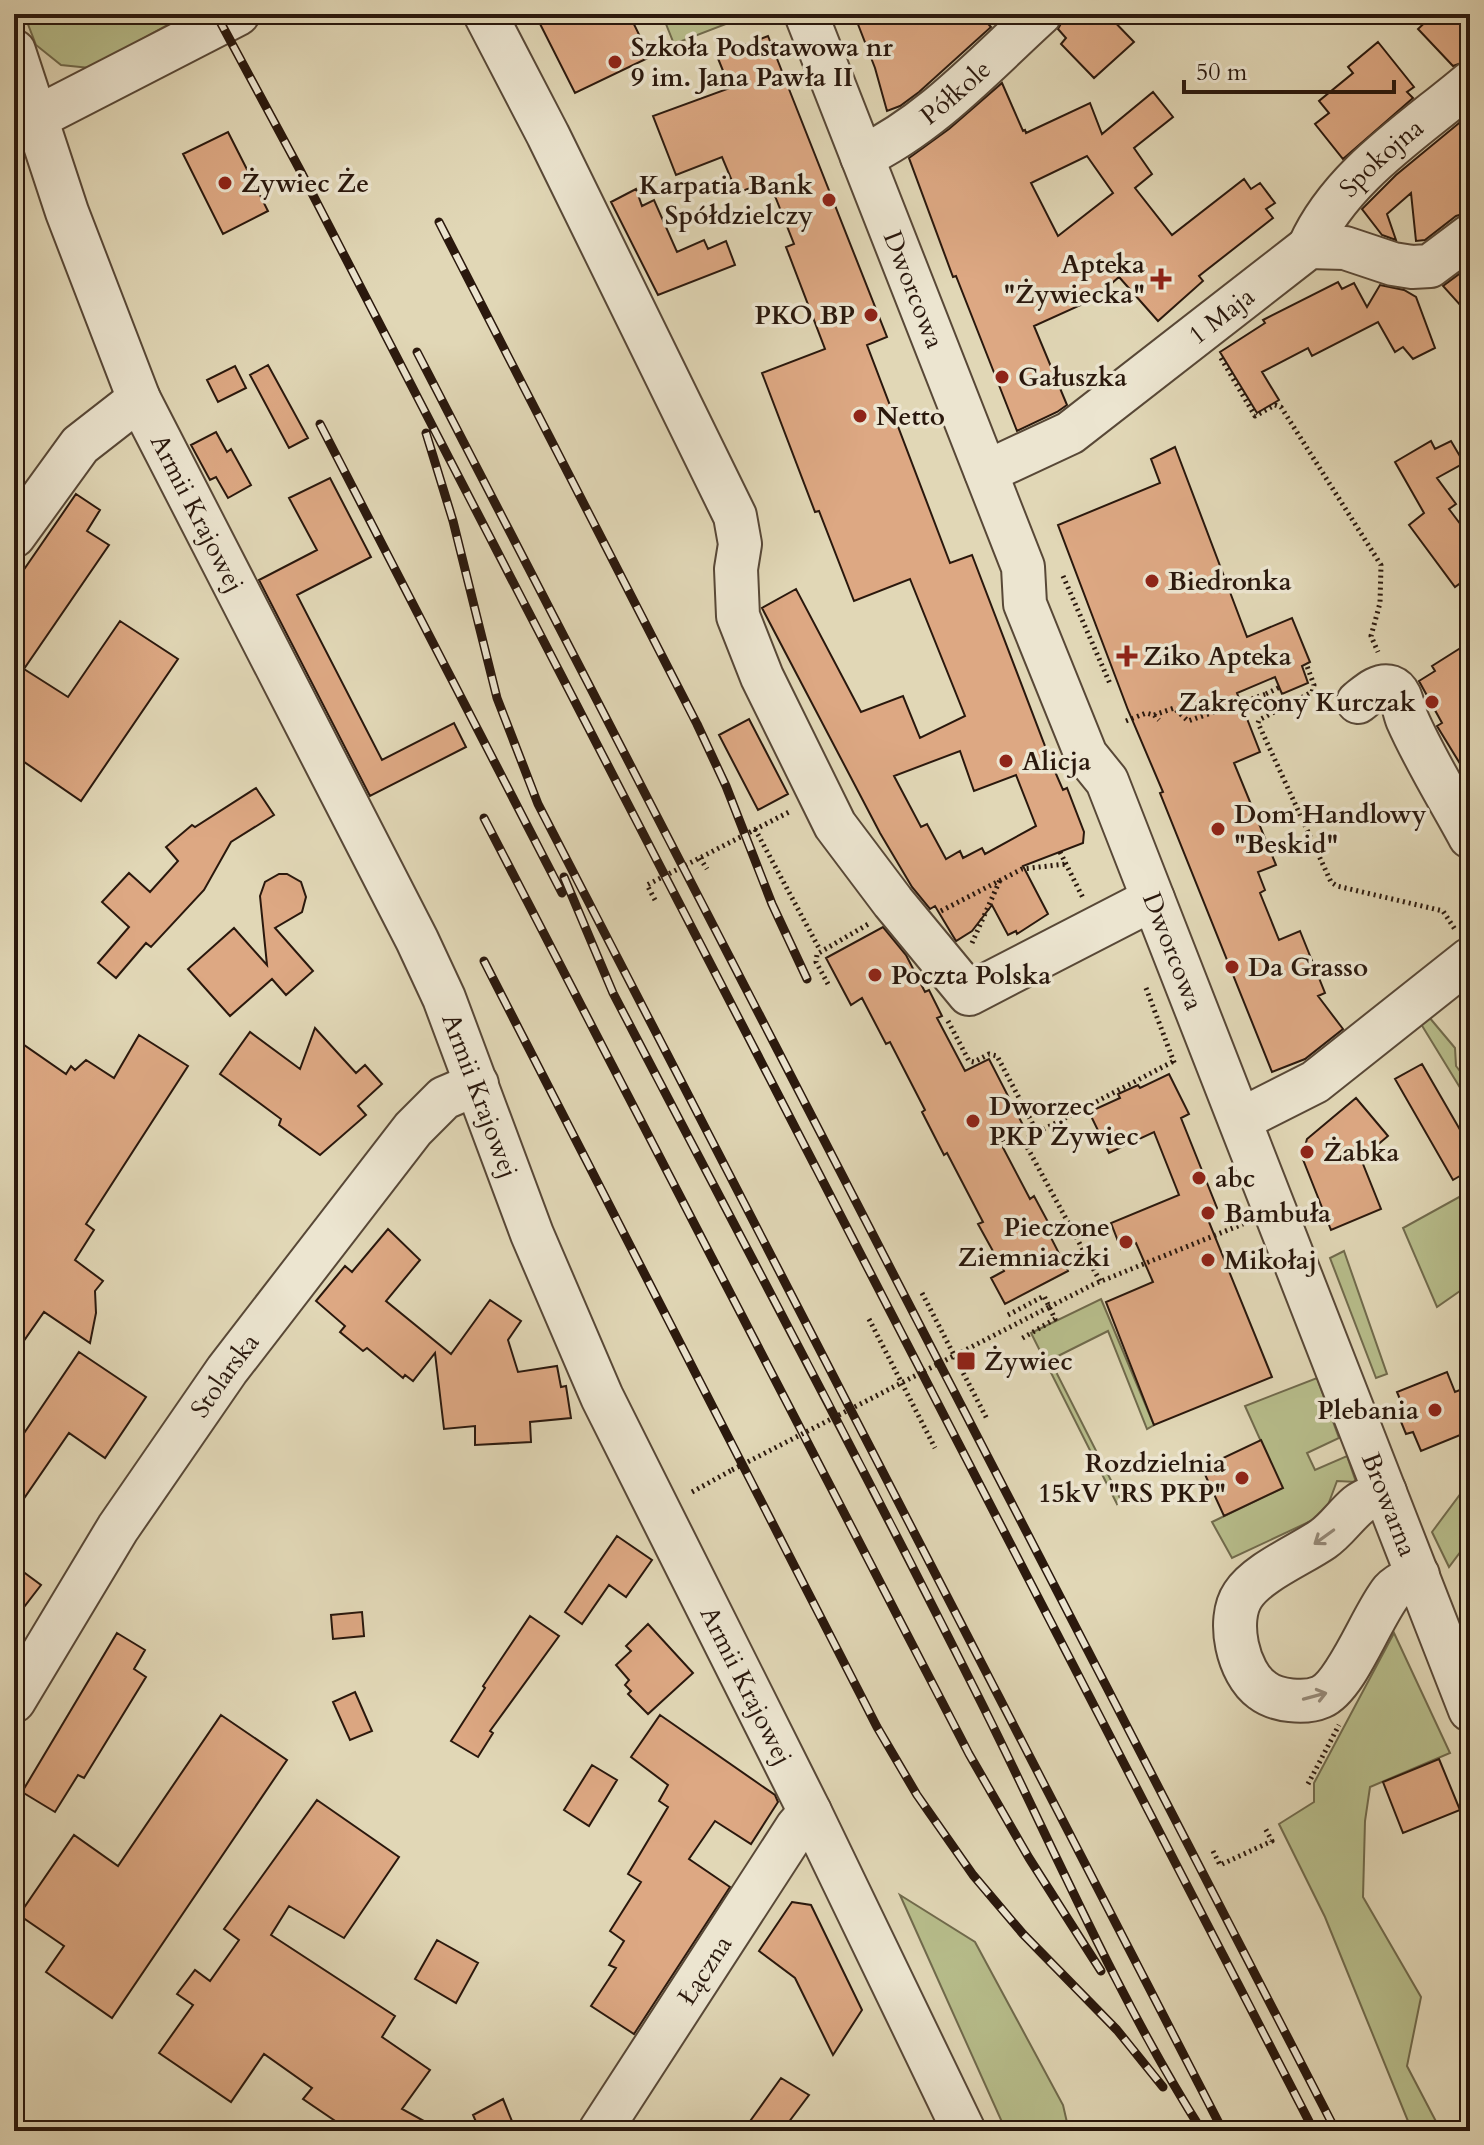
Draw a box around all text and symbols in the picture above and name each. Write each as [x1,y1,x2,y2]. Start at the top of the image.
place label: Szkoła Podstawowa nr 9 im. Jana Pawła II [631,30,894,95]
scale bar [1184,44,1394,94]
street label: Półkole [913,52,999,133]
marker: Szkoła Podstawowa nr 9 im. Jana Pawła II [606,53,624,71]
text: 50 m [1196,56,1248,89]
street label: Spokojna [1331,110,1431,205]
place label: Żywiec Że [241,166,369,201]
place label: Karpatia Bank Spółdzielczy [639,168,814,233]
marker: Żywiec Że [216,174,234,192]
marker: Karpatia Bank Spółdzielczy [820,191,838,209]
street label: Dworcowa [875,226,953,354]
place label: Apteka "Żywiecka" [1003,247,1145,312]
marker: Apteka "Żywiecka" [1152,270,1170,288]
street label: 1 Maja [1181,279,1262,353]
place label: PKO BP [754,298,855,333]
marker: PKO BP [862,306,880,324]
place label: Gałuszka [1018,360,1127,395]
marker: Gałuszka [993,368,1011,386]
place label: Netto [876,399,945,434]
marker: Netto [851,407,869,425]
street label: Armii Krajowej [142,428,252,598]
place label: Biedronka [1168,564,1292,599]
marker: Biedronka [1143,572,1161,590]
place label: Ziko Apteka [1143,639,1292,674]
marker: Ziko Apteka [1118,647,1136,665]
place label: Zakręcony Kurczak [1178,685,1417,720]
marker: Zakręcony Kurczak [1423,693,1441,711]
place label: Alicja [1022,744,1091,779]
marker: Alicja [997,752,1015,770]
place label: Dom Handlowy "Beskid" [1234,797,1427,862]
marker: Dom Handlowy "Beskid" [1209,820,1227,838]
street label: Dworcowa [1134,887,1212,1015]
place label: Da Grasso [1248,950,1368,985]
place label: Poczta Polska [891,958,1051,993]
marker: Da Grasso [1223,958,1241,976]
marker: Poczta Polska [866,966,884,984]
street label: Armii Krajowej [433,1008,526,1183]
place label: Dworzec PKP Żywiec [989,1089,1139,1154]
marker: Dworzec PKP Żywiec [964,1112,982,1130]
place label: Żabka [1323,1135,1400,1170]
marker: Żabka [1298,1143,1316,1161]
place label: abc [1215,1161,1255,1196]
marker: abc [1190,1169,1208,1187]
place label: Bambuła [1224,1196,1331,1231]
marker: Bambuła [1199,1204,1217,1222]
place label: Pieczone Ziemniaczki [958,1210,1110,1275]
marker: Pieczone Ziemniaczki [1117,1233,1135,1251]
place label: Mikołaj [1224,1243,1317,1278]
marker: Mikołaj [1199,1251,1217,1269]
street label: Stolarska [182,1326,267,1425]
place label: Żywiec [984,1344,1073,1379]
marker: Żywiec [955,1350,977,1372]
place label: Plebania [1317,1393,1419,1428]
marker: Plebania [1426,1401,1444,1419]
place label: Rozdzielnia 15kV "RS PKP" [1038,1446,1226,1511]
street label: Browarna [1353,1447,1425,1562]
marker: Rozdzielnia 15kV "RS PKP" [1233,1469,1251,1487]
one-way arrow [1313,1529,1335,1546]
street label: Armii Krajowej [692,1600,801,1771]
one-way arrow [1302,1688,1327,1703]
street label: Łączna [669,1929,740,2012]

